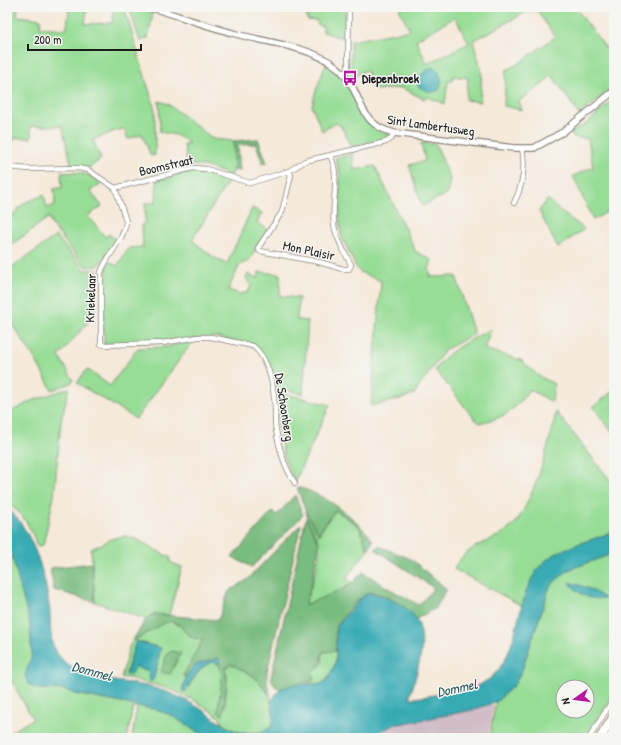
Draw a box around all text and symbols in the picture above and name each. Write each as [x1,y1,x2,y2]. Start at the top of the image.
scale bar [28,26,141,52]
text: 200 m [34,31,61,48]
bus stop icon: Diepenbroek [341,69,359,87]
place label: Diepenbroek [362,69,420,88]
street label: Sint Lambertusweg [386,110,476,140]
street label: Boomstraat [137,150,195,180]
street label: Mon Plaisir [281,236,337,264]
street label: Kriekelaar [80,273,100,323]
street label: De Schoonberg [271,372,299,442]
water label: Dommel [70,656,115,685]
water label: Dommel [435,674,480,701]
north arrow [555,679,595,719]
text: N [558,697,573,706]

